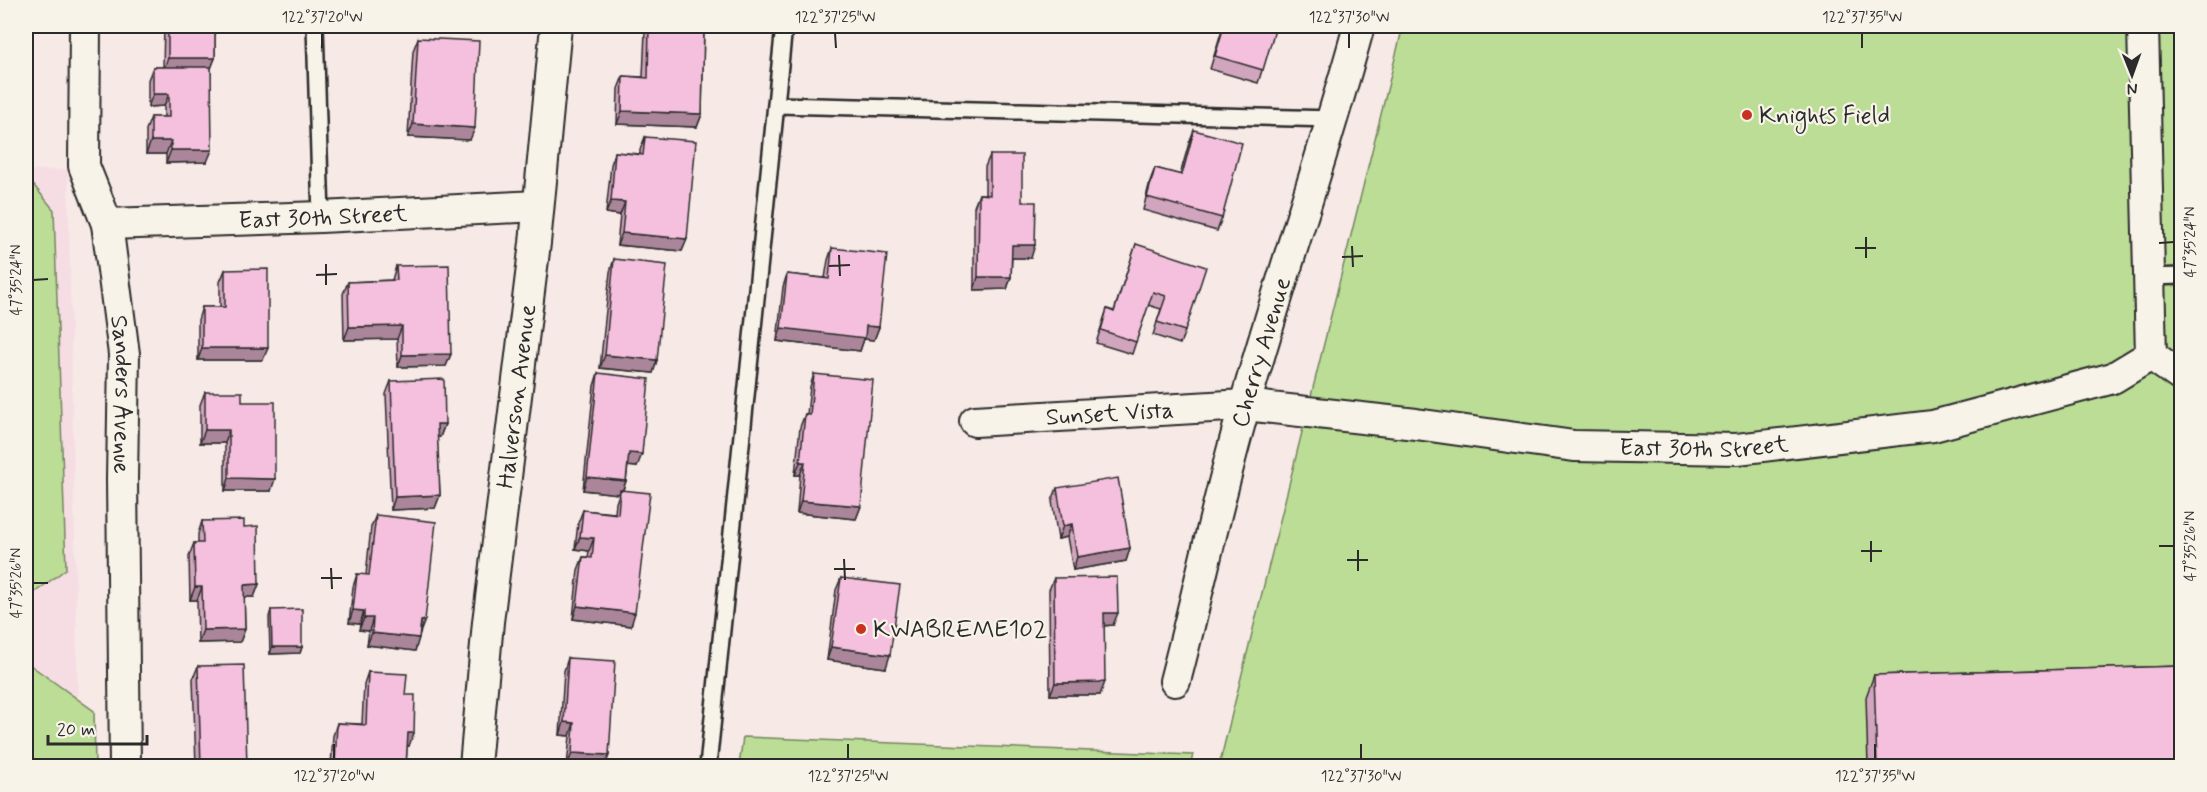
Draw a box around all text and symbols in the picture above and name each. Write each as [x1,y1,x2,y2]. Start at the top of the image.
text: 122°37'20"W [281,8,363,28]
text: 122°37'25"W [795,8,875,28]
text: 122°37'30"W [1309,8,1389,28]
text: 122°37'35"W [1822,8,1902,28]
north arrow [2102,45,2162,105]
text: N [2127,78,2138,99]
place label: Knights Field [1759,101,1890,134]
marker: Knights Field [1740,108,1754,122]
street label: East 30th Street [238,199,408,237]
text: 47°35'24"N [2181,206,2201,278]
text: 47°35'24"N [7,244,27,316]
street label: Cherry Avenue [1225,273,1299,431]
street label: Halverson Avenue [491,302,544,490]
street label: Sanders Avenue [102,313,138,474]
street label: Sunset Vista [1045,395,1175,434]
street label: East 30th Street [1619,429,1790,466]
text: 47°35'26"N [2181,511,2201,581]
text: 47°35'26"N [7,548,27,618]
place label: KWABREME102 [873,615,1047,646]
marker: KWABREME102 [854,622,868,636]
scale bar [48,708,147,746]
text: 20 m [57,718,95,742]
text: 122°37'20"W [293,767,375,787]
text: 122°37'25"W [808,767,888,787]
text: 122°37'30"W [1321,767,1401,787]
text: 122°37'35"W [1835,767,1915,787]

